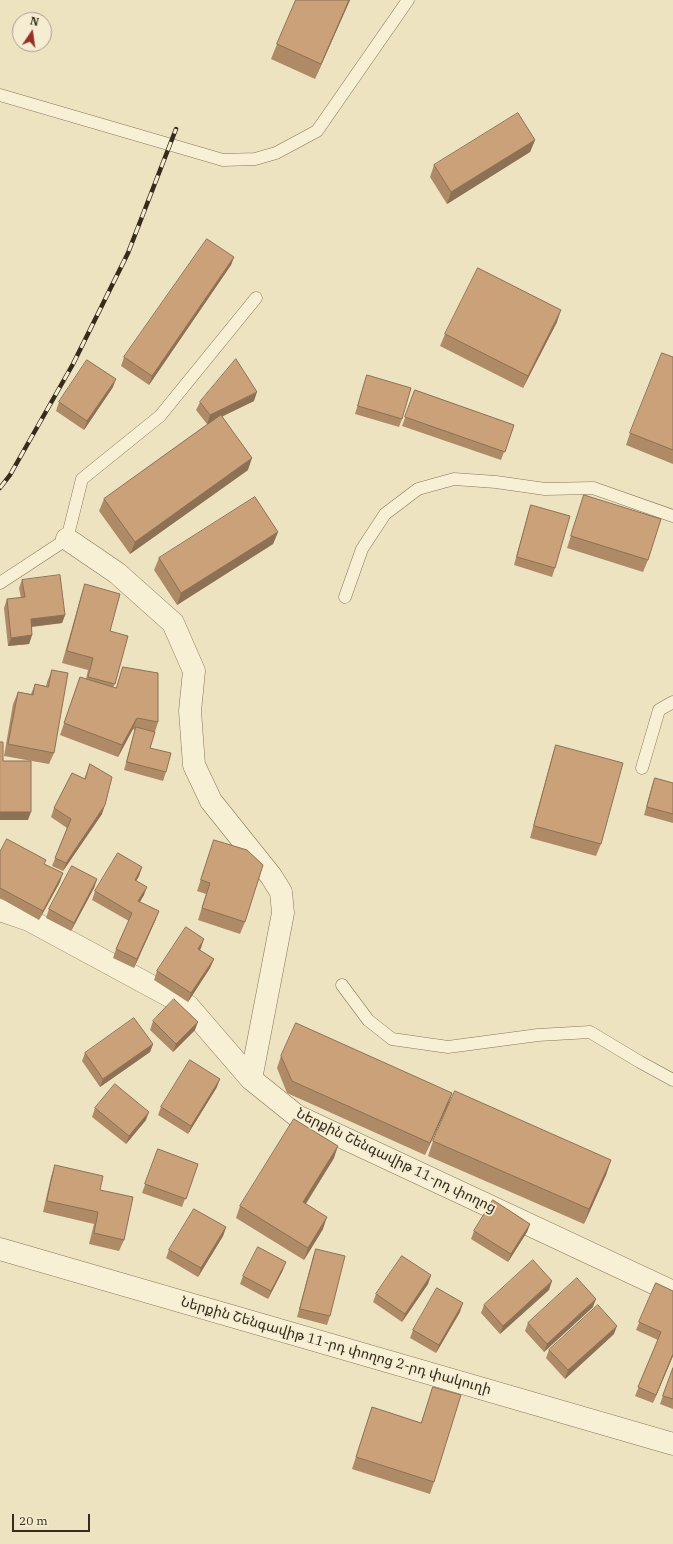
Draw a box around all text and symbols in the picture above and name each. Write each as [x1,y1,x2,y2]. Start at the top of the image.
north arrow [12,12,52,52]
text: N [29,13,40,29]
street label: Ներքին Շենգավիթ 11-րդ փողոց [293,1105,499,1217]
street label: Ներքին Շենգավիթ 11-րդ փողոց 2-րդ փակուղի [179,1294,493,1398]
scale bar [14,1506,92,1532]
text: 20 m [19,1513,48,1528]

